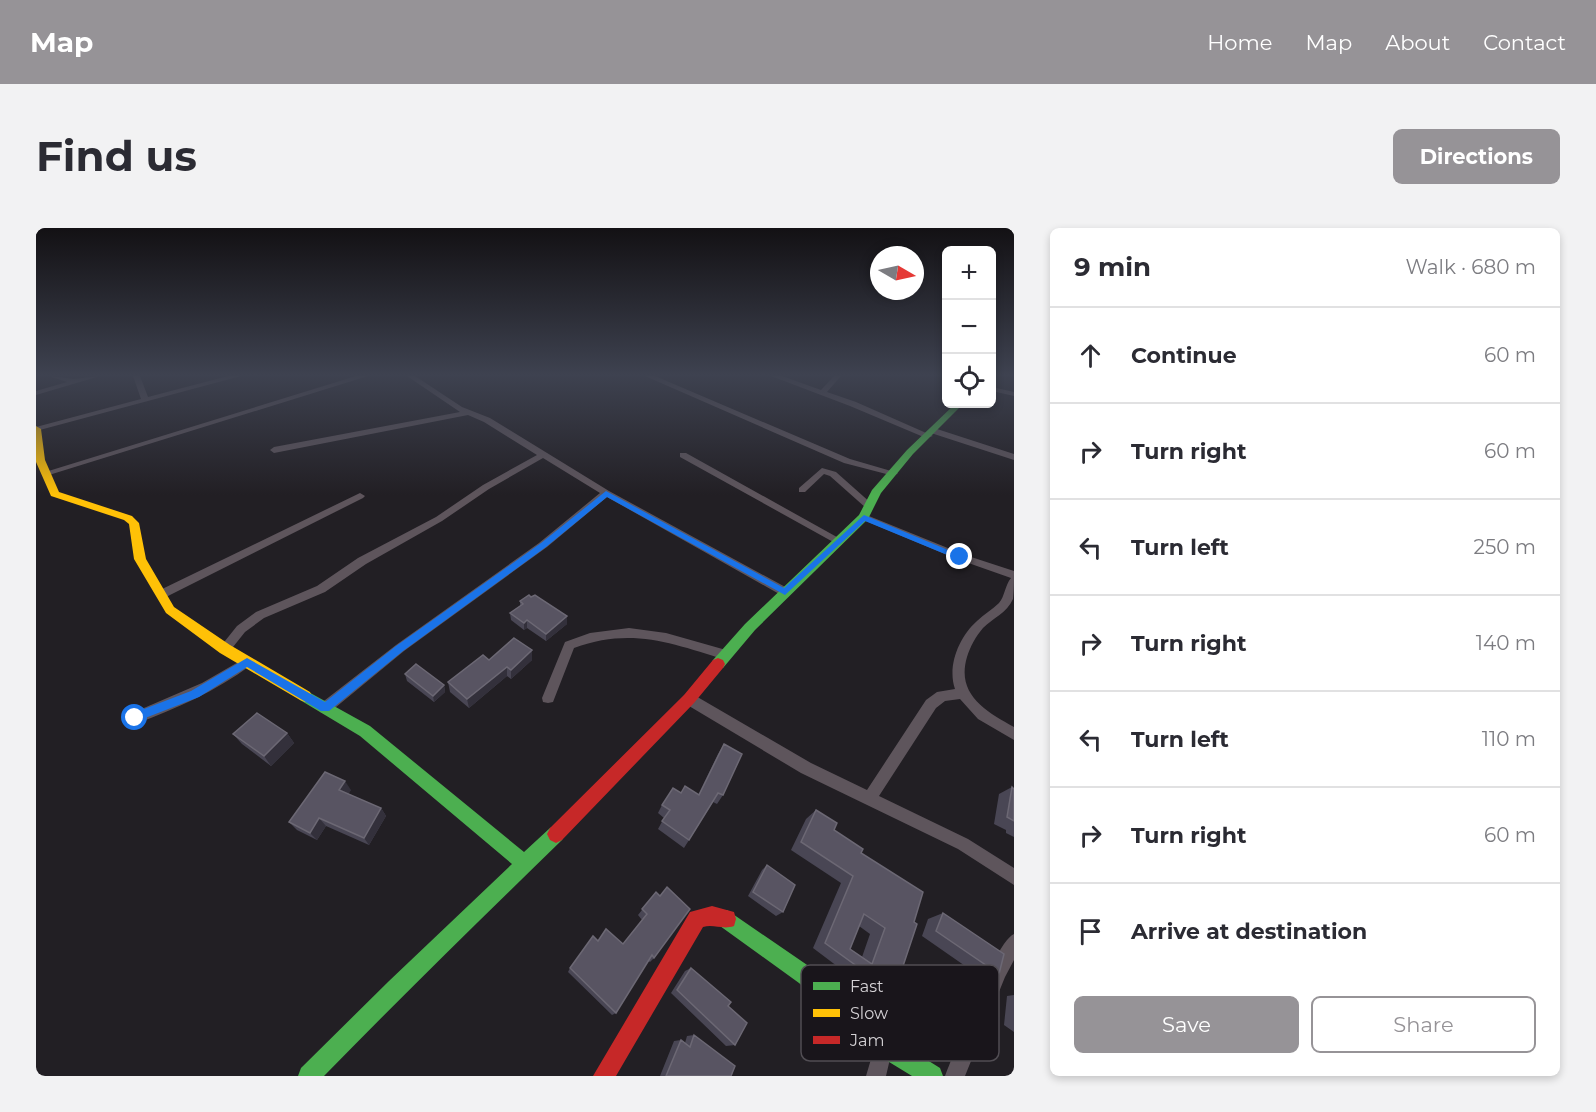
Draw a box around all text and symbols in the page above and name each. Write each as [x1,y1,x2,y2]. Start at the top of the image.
text: Map [30,25,93,59]
text: Home [1207,30,1272,55]
text: Map [1305,30,1352,55]
text: About [1385,30,1450,55]
text: Contact [1483,30,1566,55]
button: Directions [1393,129,1560,184]
text: Find us [36,130,197,182]
north arrow [870,246,924,300]
map controls [942,246,996,408]
button: + [942,246,996,300]
text: 9 min [1074,251,1151,283]
text: Walk · 680 m [1406,255,1536,279]
button: − [942,300,996,354]
icon: ahead [1074,339,1107,372]
text: Continue [1131,342,1237,369]
text: 60 m [1484,343,1536,367]
button: locate [942,354,996,408]
icon: right [1074,435,1107,468]
text: Turn right [1131,438,1246,465]
text: 60 m [1484,439,1536,463]
icon: left [1074,531,1107,564]
text: Turn left [1131,534,1229,561]
text: 250 m [1474,535,1536,559]
route end [946,543,972,569]
icon: right [1074,627,1107,660]
text: Turn right [1131,630,1246,657]
text: 140 m [1476,631,1536,655]
route start [121,704,147,730]
icon: left [1074,723,1107,756]
text: Turn left [1131,726,1229,753]
text: 110 m [1482,727,1536,751]
icon: right [1074,819,1107,852]
text: Turn right [1131,822,1246,849]
text: 60 m [1484,823,1536,847]
icon: arrive [1074,915,1107,948]
text: Arrive at destination [1131,918,1367,945]
legend [801,965,999,1061]
text: Fast [850,977,884,996]
button: Save [1074,996,1299,1053]
button: Share [1311,996,1536,1053]
text: Slow [850,1004,888,1023]
text: Jam [849,1031,884,1050]

